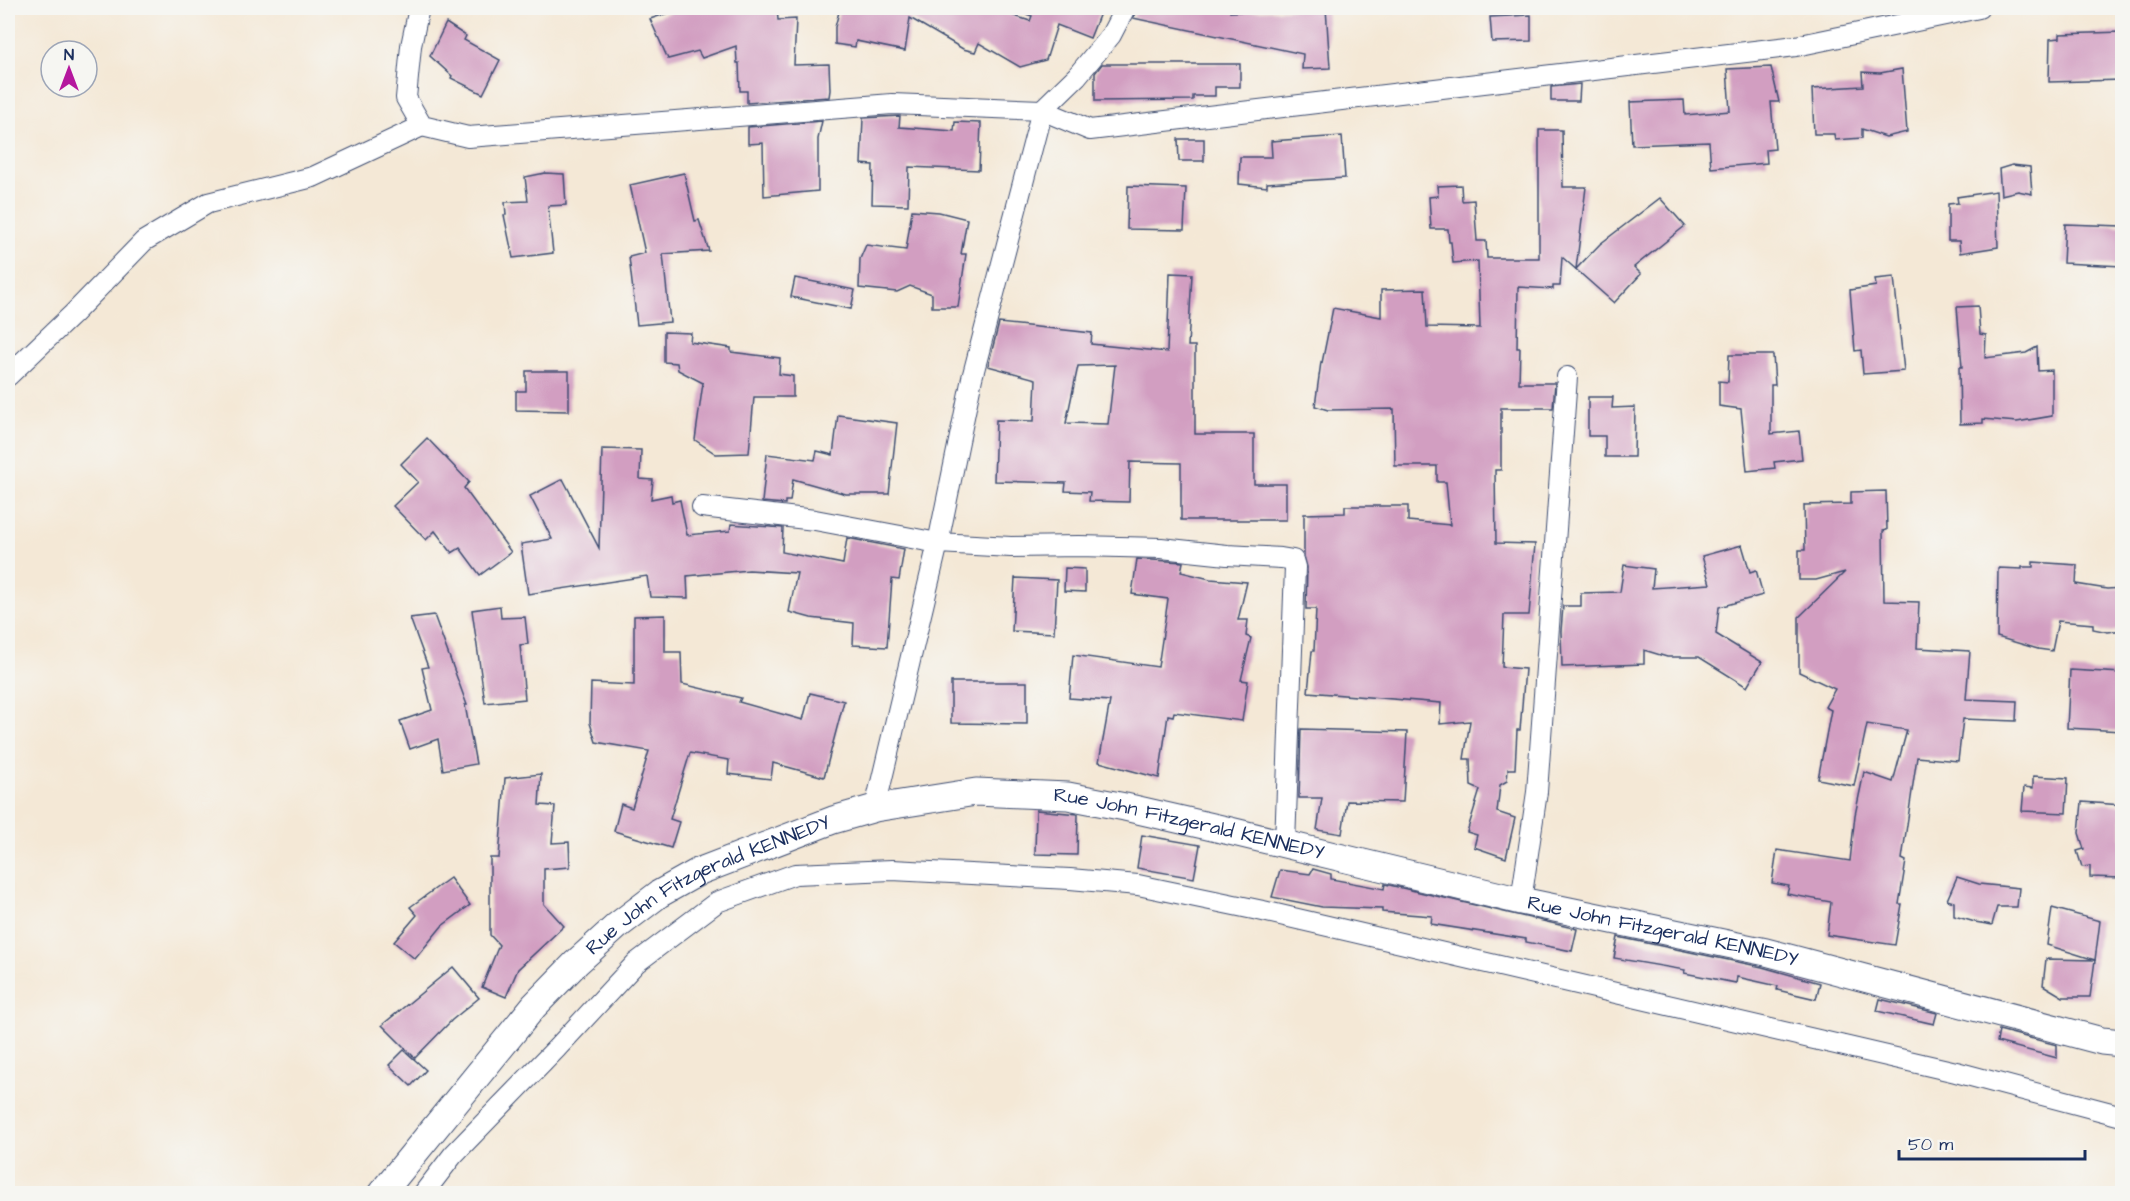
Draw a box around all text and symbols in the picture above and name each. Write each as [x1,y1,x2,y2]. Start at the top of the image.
north arrow [39,39,99,99]
text: N [64,44,74,66]
street label: Rue John Fitzgerald KENNEDY [1053,781,1327,867]
street label: Rue John Fitzgerald KENNEDY [580,808,835,962]
street label: Rue John Fitzgerald KENNEDY [1525,889,1802,974]
scale bar [1899,1123,2085,1161]
text: 50 m [1908,1132,1953,1157]

